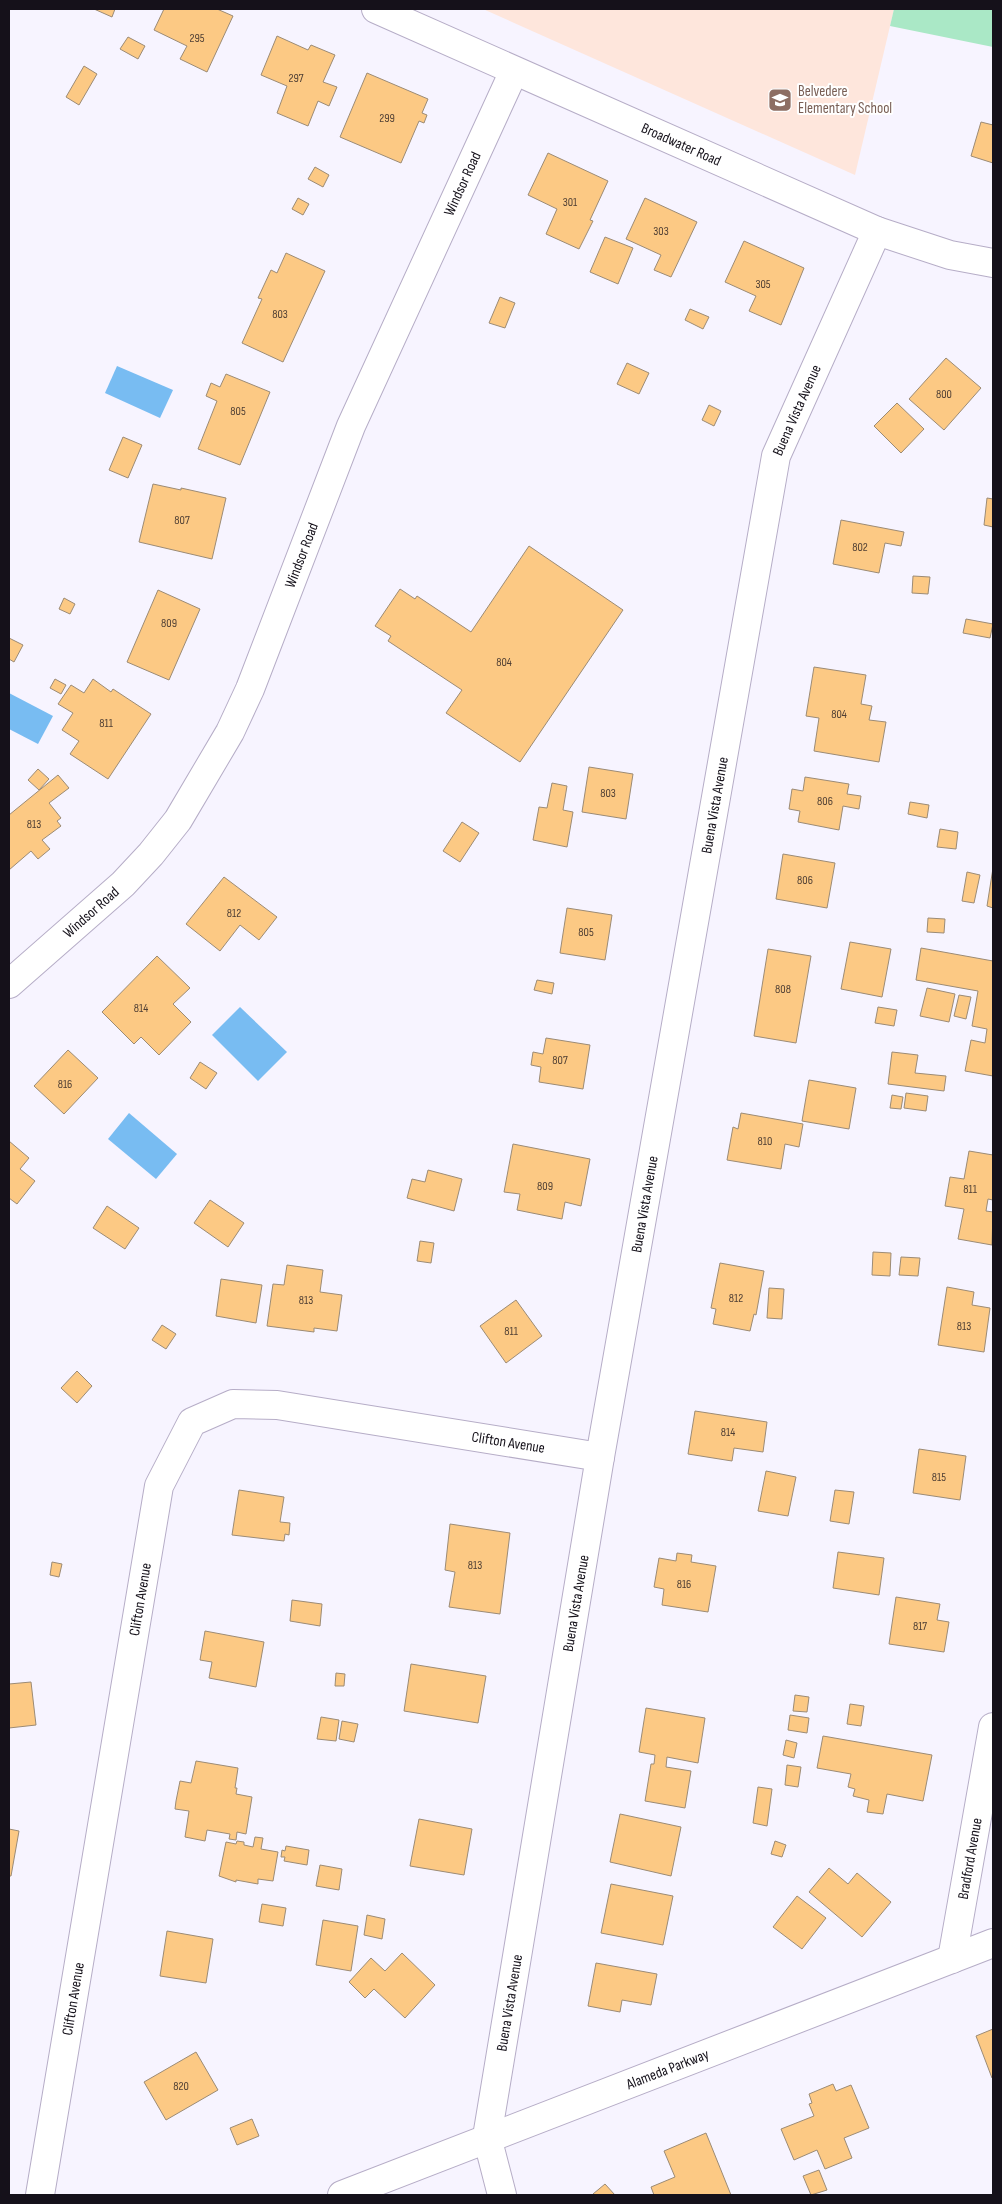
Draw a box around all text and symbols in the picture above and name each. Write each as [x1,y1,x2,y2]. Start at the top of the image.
house number: 295 [189,31,205,46]
house number: 297 [288,71,304,86]
place label: Belvedere Elementary School [798,82,892,118]
school or university icon: Belvedere Elementary School [767,87,793,113]
house number: 299 [379,111,395,126]
street label: Broadwater Road [638,119,724,171]
street label: Windsor Road [440,149,486,219]
house number: 301 [563,195,578,210]
house number: 303 [653,224,669,239]
house number: 305 [755,277,771,292]
house number: 803 [272,307,288,322]
street label: Buena Vista Avenue [768,362,826,459]
house number: 800 [936,387,952,402]
house number: 805 [230,404,246,419]
house number: 807 [174,513,190,528]
street label: Windsor Road [281,520,323,591]
house number: 802 [852,540,868,555]
house number: 809 [161,616,177,631]
house number: 804 [496,655,512,670]
house number: 804 [831,707,847,722]
house number: 811 [99,716,114,731]
street label: Buena Vista Avenue [697,755,733,855]
house number: 803 [600,786,616,801]
house number: 806 [817,794,833,809]
house number: 813 [27,817,41,832]
house number: 806 [797,873,813,888]
street label: Windsor Road [59,883,123,942]
house number: 812 [227,906,241,921]
house number: 805 [578,925,594,940]
house number: 808 [775,982,791,997]
house number: 814 [134,1001,148,1016]
house number: 807 [552,1053,568,1068]
house number: 816 [58,1077,72,1092]
house number: 810 [758,1134,772,1149]
street label: Buena Vista Avenue [627,1154,663,1254]
house number: 809 [537,1179,553,1194]
house number: 811 [963,1182,978,1197]
house number: 812 [729,1291,743,1306]
house number: 813 [299,1293,313,1308]
house number: 813 [957,1319,971,1334]
house number: 811 [504,1324,519,1339]
house number: 814 [721,1425,735,1440]
street label: Clifton Avenue [470,1427,546,1458]
house number: 815 [932,1470,946,1485]
street label: Buena Vista Avenue [559,1553,594,1653]
house number: 813 [468,1558,482,1573]
street label: Clifton Avenue [125,1561,156,1637]
house number: 816 [677,1577,691,1592]
house number: 817 [913,1619,927,1634]
street label: Bradford Avenue [954,1816,987,1901]
street label: Buena Vista Avenue [492,1953,527,2053]
street label: Clifton Avenue [58,1961,89,2037]
street label: Alameda Parkway [623,2045,712,2094]
house number: 820 [173,2079,189,2094]

